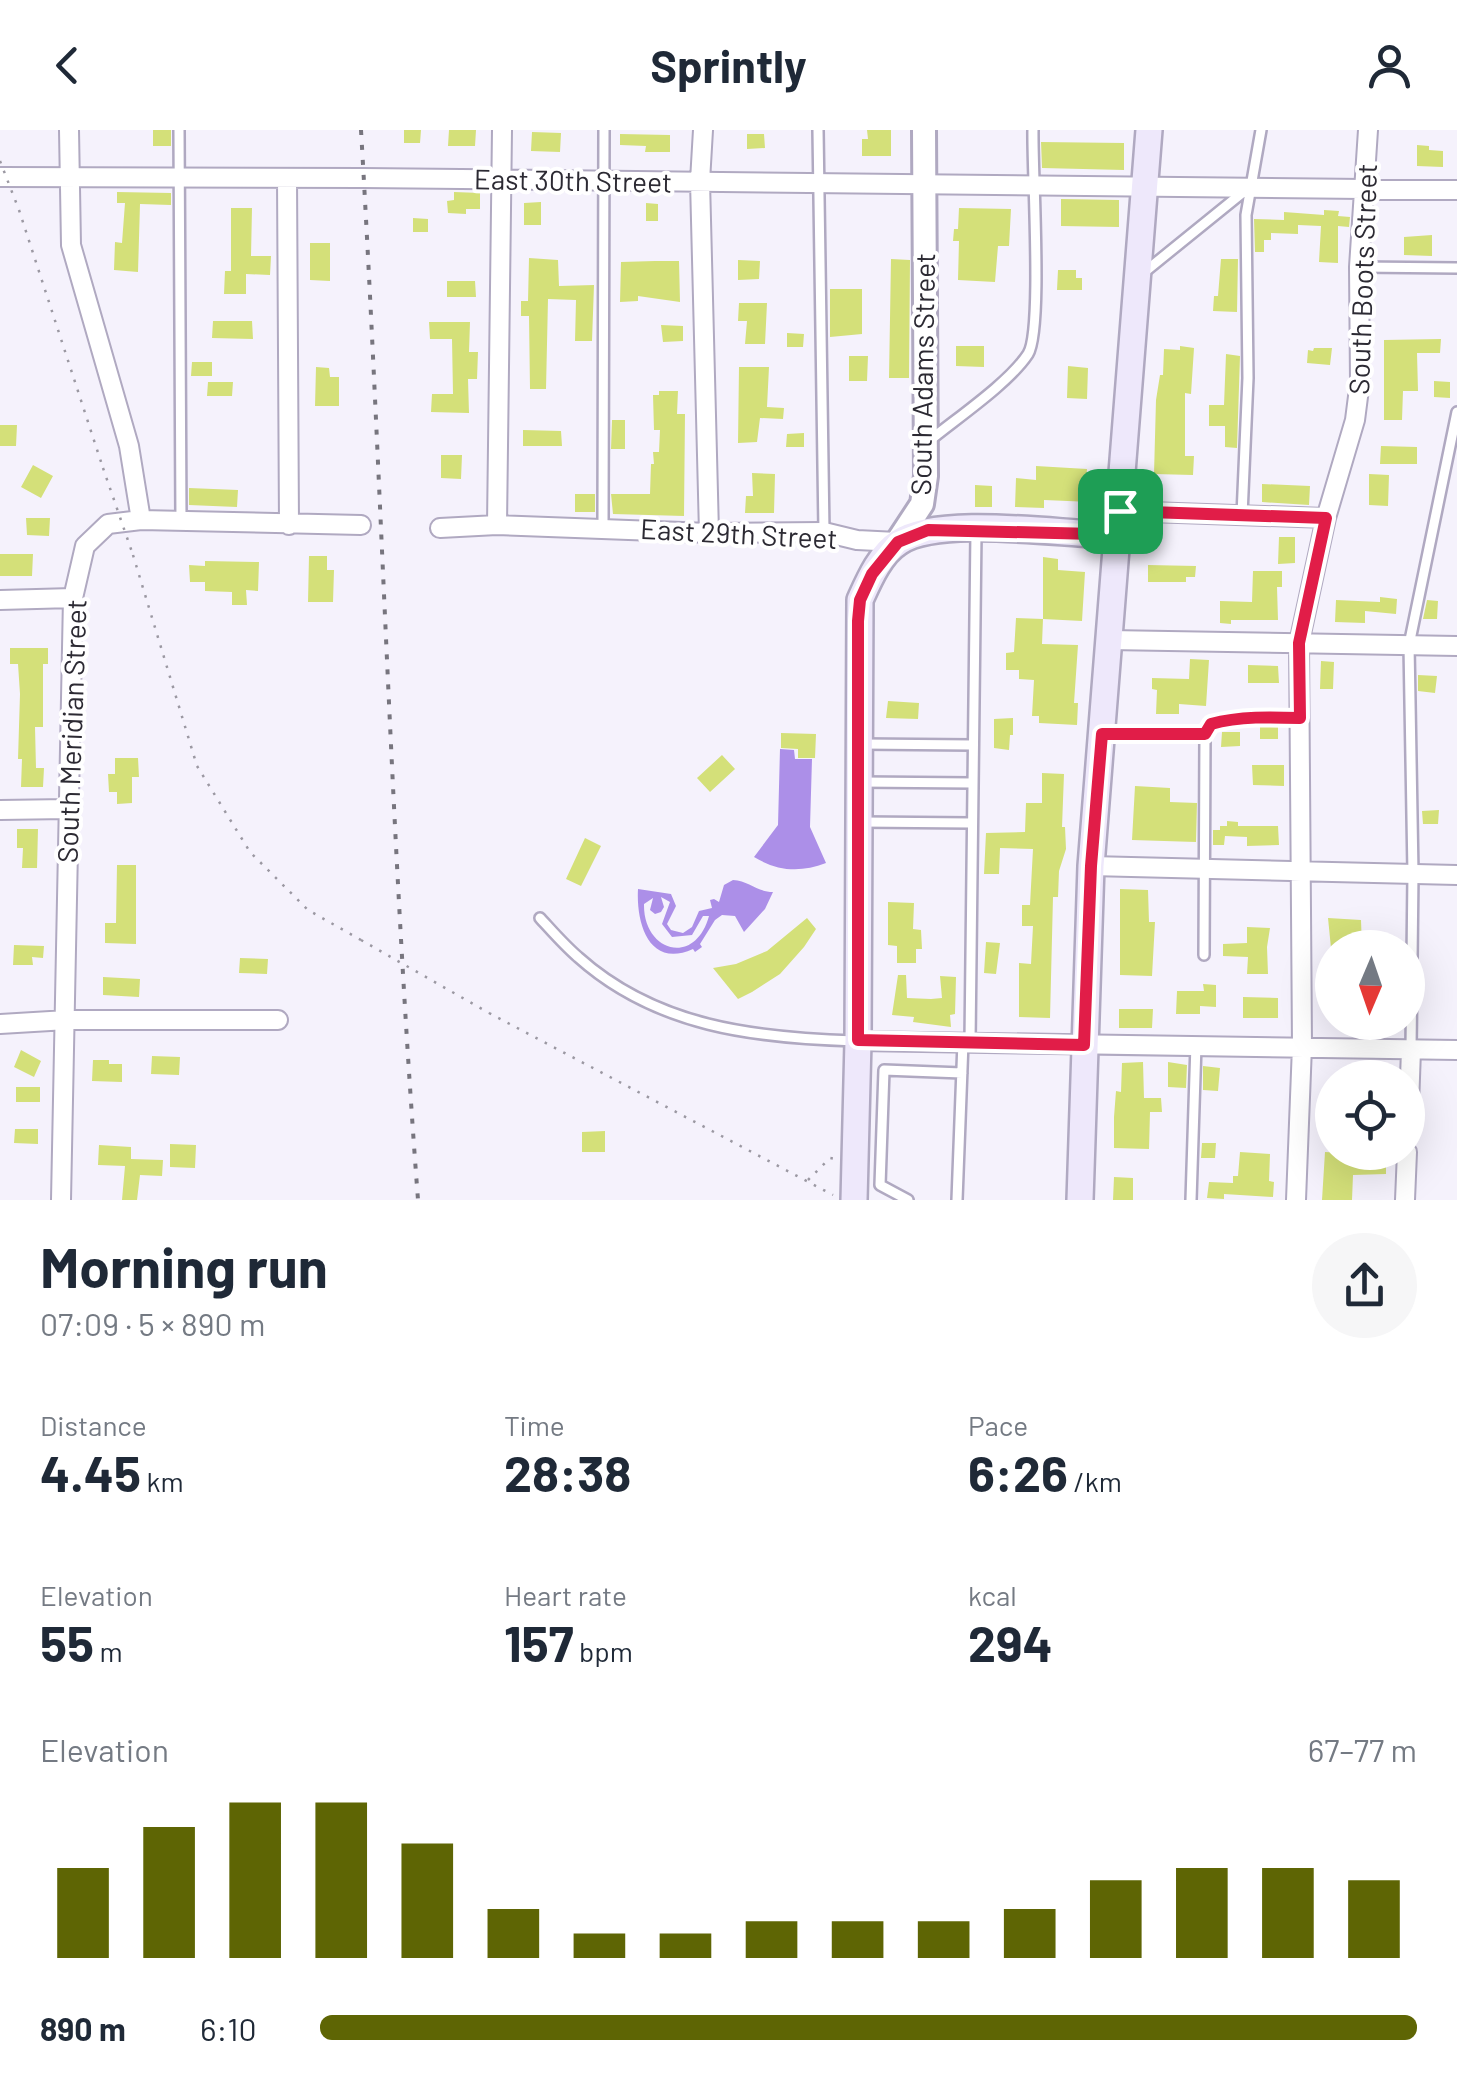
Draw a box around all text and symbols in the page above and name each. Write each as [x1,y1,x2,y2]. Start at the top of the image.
icon: back [40,38,95,93]
text: Sprintly [650,38,807,92]
icon: person [1362,38,1417,93]
street label: East 30th Street [474,161,672,199]
street label: South Boots Street [1341,163,1383,395]
street label: South Adams Street [903,253,941,495]
pin [1078,469,1163,554]
icon: arrive [1093,484,1148,539]
street label: East 29th Street [640,511,838,555]
street label: South Meridian Street [49,599,93,863]
north arrow [1315,930,1425,1040]
map controls [1315,930,1425,1170]
button: locate [1315,1060,1425,1170]
text: Morning run [40,1233,328,1299]
button: share [1312,1233,1417,1338]
text: 07:09 · 5 × 890 m [40,1304,265,1342]
text: Distance [40,1408,147,1442]
text: Time [504,1408,565,1442]
text: Pace [968,1408,1028,1442]
text: 4.45 [40,1442,141,1502]
text: 28:38 [504,1442,631,1502]
text: 6:26 [968,1442,1068,1502]
text: km [141,1464,184,1498]
text: /km [1068,1464,1122,1498]
text: Elevation [40,1578,153,1612]
text: Heart rate [504,1578,627,1612]
text: kcal [968,1578,1017,1612]
text: 55 [40,1612,94,1672]
text: 157 [504,1612,573,1672]
text: 294 [968,1612,1053,1672]
text: m [94,1634,123,1668]
text: bpm [573,1634,633,1668]
text: Elevation [40,1730,169,1768]
text: 67–77 m [1308,1730,1417,1768]
text: 890 m [40,2009,126,2047]
text: 6:10 [200,2009,257,2047]

